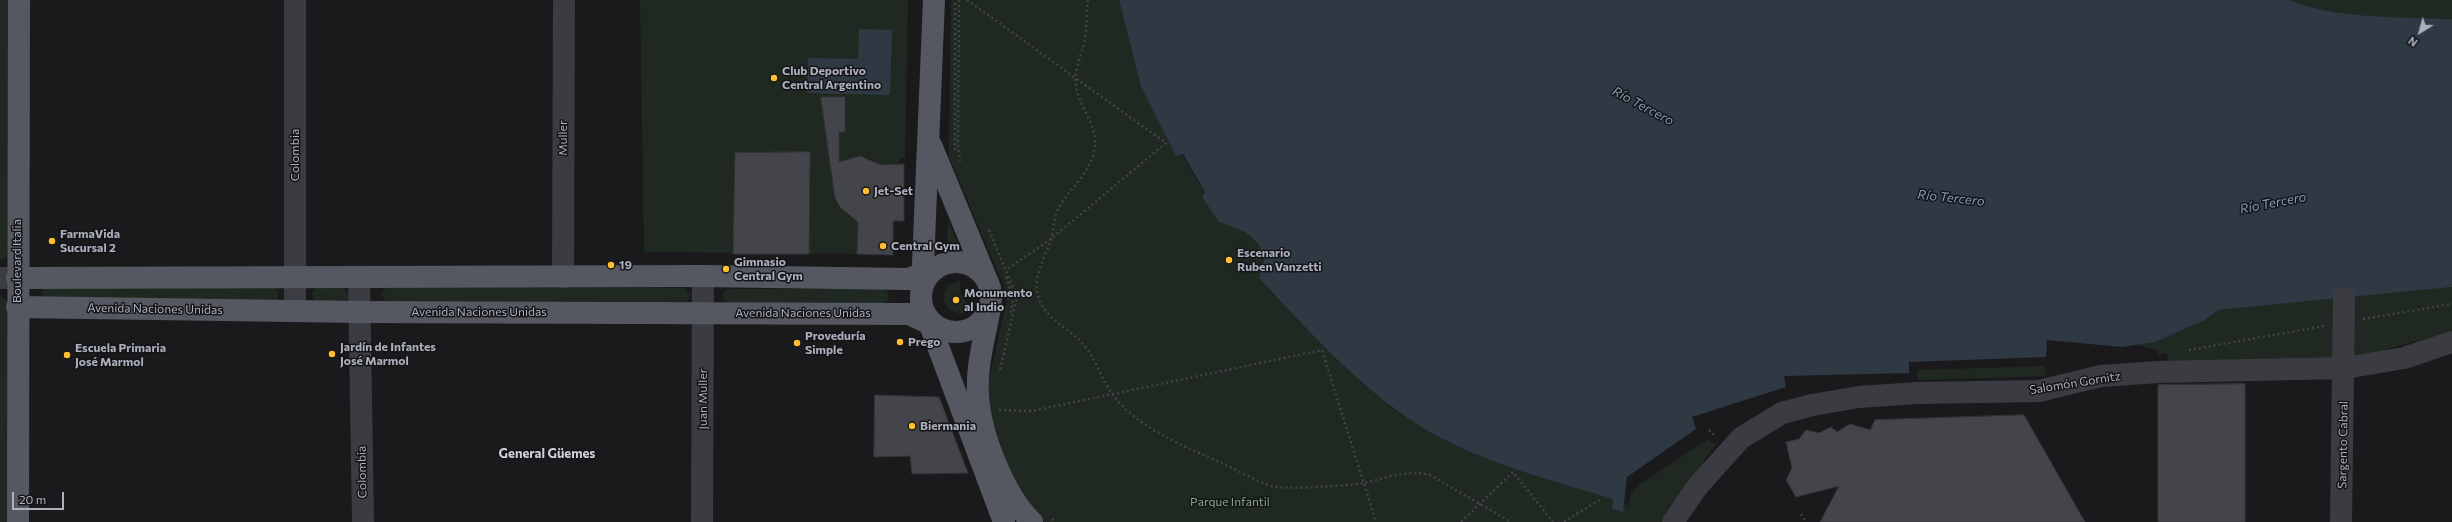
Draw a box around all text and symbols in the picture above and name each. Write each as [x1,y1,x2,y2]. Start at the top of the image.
north arrow [2400,12,2440,52]
text: N [2405,34,2420,50]
place label: Club Deportivo Central Argentino [782,64,881,92]
marker: Club Deportivo Central Argentino [769,73,779,83]
water label: Río Tercero [1610,83,1676,129]
street label: Muller [556,120,570,156]
street label: Colombia [288,129,302,181]
place label: Jet-Set [874,184,913,198]
marker: Jet-Set [861,186,871,196]
water label: Río Tercero [1917,187,1985,209]
water label: Río Tercero [2238,189,2308,217]
street label: Boulevard Italia [10,219,24,303]
place label: FarmaVida Sucursal 2 [60,227,120,255]
marker: FarmaVida Sucursal 2 [47,236,57,246]
place label: Central Gym [891,239,960,253]
marker: Central Gym [878,241,888,251]
place label: Escenario Ruben Vanzetti [1237,246,1322,274]
place label: Gimnasio Central Gym [734,255,803,283]
marker: Escenario Ruben Vanzetti [1224,255,1234,265]
place label: 19 [619,258,632,272]
marker: 19 [606,260,616,270]
marker: Gimnasio Central Gym [721,264,731,274]
place label: Monumento al Indio [964,286,1032,314]
marker: Monumento al Indio [951,295,961,305]
street label: Avenida Naciones Unidas [87,301,223,317]
street label: Avenida Naciones Unidas [411,305,547,319]
street label: Avenida Naciones Unidas [735,306,871,320]
place label: Proveduría Simple [805,329,866,357]
place label: Prego [908,335,941,349]
marker: Prego [895,337,905,347]
marker: Proveduría Simple [792,338,802,348]
place label: Jardín de Infantes José Marmol [340,340,436,368]
place label: Escuela Primaria José Marmol [75,341,166,369]
marker: Jardín de Infantes José Marmol [327,349,337,359]
marker: Escuela Primaria José Marmol [62,350,72,360]
street label: Juan Muller [696,368,710,430]
street label: Salomón Gornitz [2028,369,2122,397]
street label: Sargento Cabral [2335,401,2351,489]
place label: Biermania [920,419,976,433]
marker: Biermania [907,421,917,431]
street label: Colombia [354,446,370,498]
district label: General Güemes [499,446,595,462]
scale bar [14,484,66,510]
text: 20 m [19,492,46,506]
park label: Parque Infantil [1190,495,1270,509]

